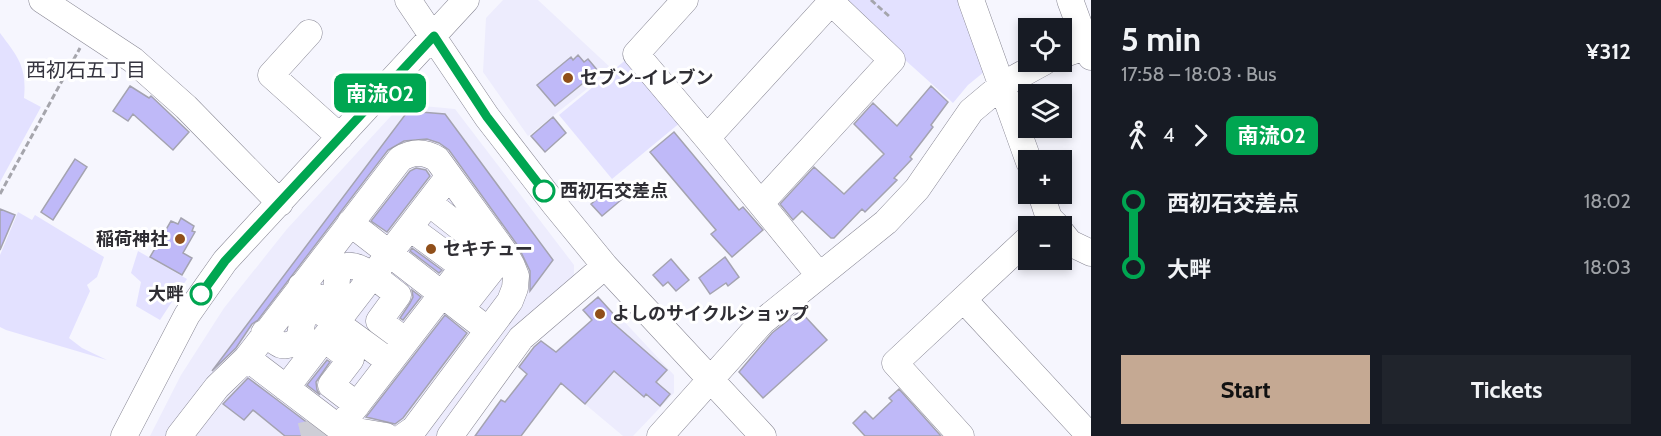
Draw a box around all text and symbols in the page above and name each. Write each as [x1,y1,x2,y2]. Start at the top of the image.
map controls [1018,18,1072,270]
button: locate [1018,18,1072,72]
text: 5 min [1121,19,1201,59]
text: ¥312 [1586,38,1631,65]
district label: 西初石五丁目 [26,58,146,82]
text: 17:58 – 18:03 · Bus [1121,62,1277,86]
place label: セブン-イレブン [580,67,714,89]
marker: セブン-イレブン [561,71,575,85]
line badge: 南流02 [338,74,422,112]
text: 南流02 [346,81,414,106]
button: layers [1018,84,1072,138]
icon: walk [1121,119,1154,152]
icon: forward [1184,119,1217,152]
text: 4 [1163,123,1175,147]
text: 南流02 [1238,123,1306,148]
button: + [1018,150,1072,204]
marker: 西初石交差点 [533,180,555,202]
place label: 西初石交差点 [560,180,668,202]
text: 18:02 [1584,189,1631,213]
text: 西初石交差点 [1167,190,1299,217]
button: − [1018,216,1072,270]
place label: 稲荷神社 [96,228,168,250]
marker: 稲荷神社 [173,232,187,246]
place label: セキチュー [443,238,533,260]
marker: セキチュー [424,242,438,256]
text: 18:03 [1583,255,1631,279]
text: 大畔 [1167,256,1211,283]
place label: 大畔 [148,283,184,305]
marker: 大畔 [190,283,212,305]
place label: よしのサイクルショップ [612,303,809,325]
marker: よしのサイクルショップ [593,307,607,321]
button: Start [1121,355,1370,424]
button: Tickets [1382,355,1631,424]

